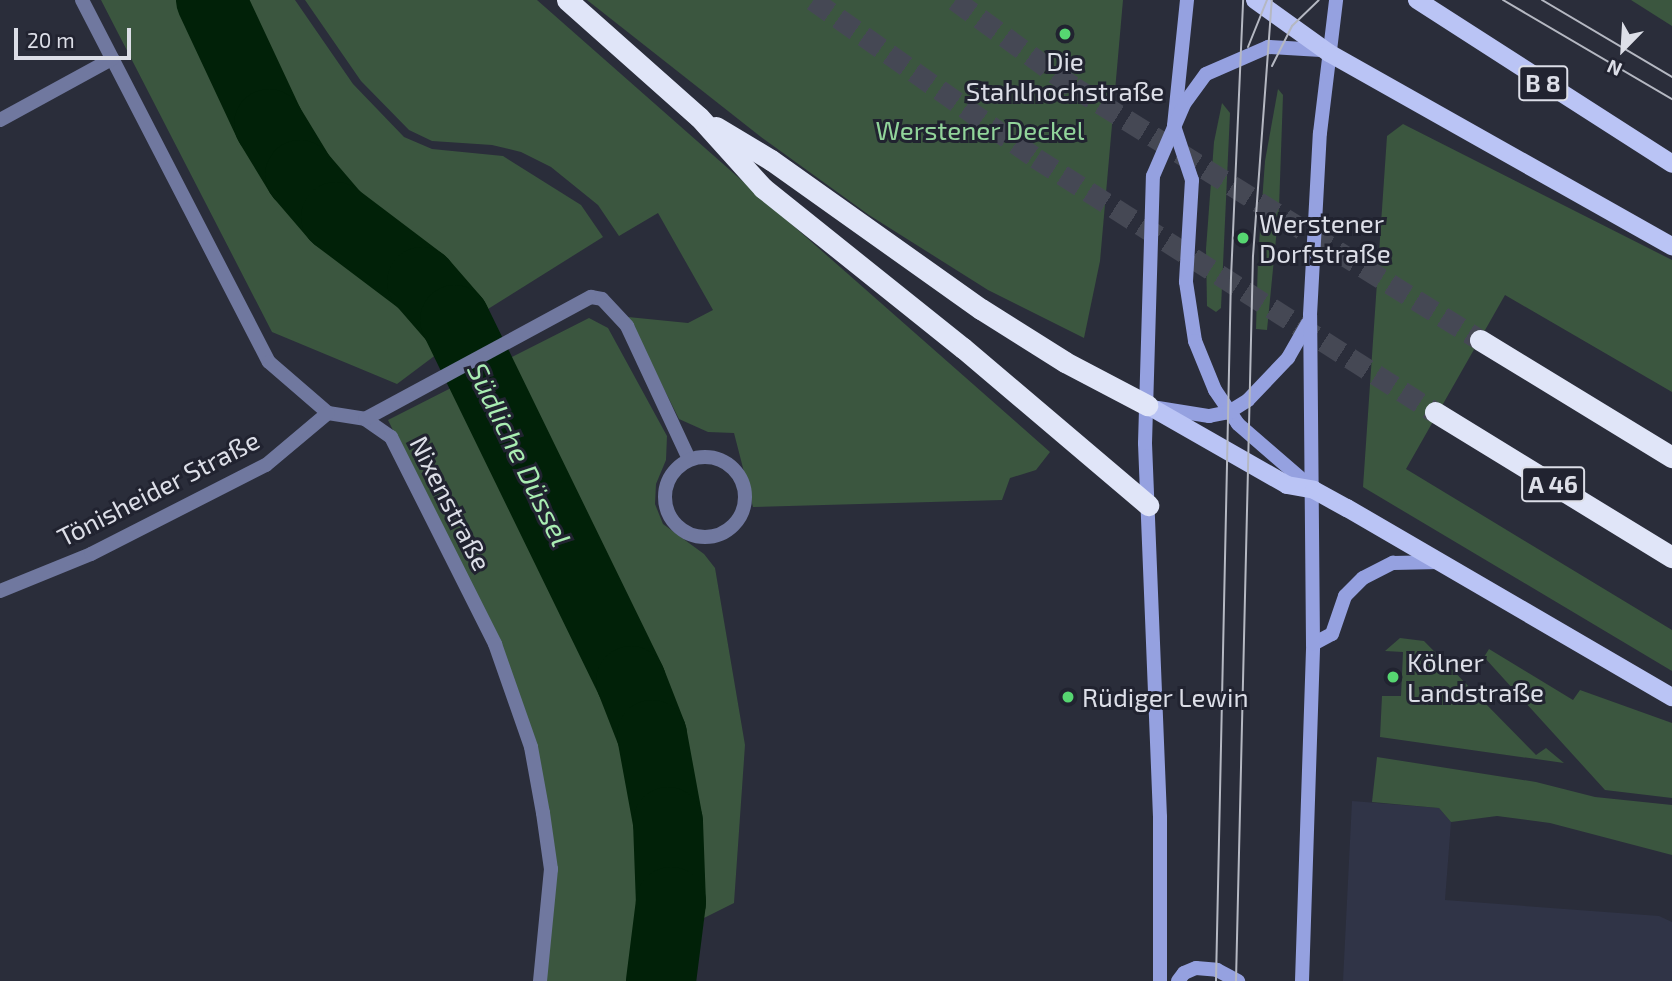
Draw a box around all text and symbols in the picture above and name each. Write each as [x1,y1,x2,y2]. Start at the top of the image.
scale bar [18,14,135,58]
north arrow [1588,14,1658,84]
marker: Die Stahlhochstraße [1057,26,1073,42]
text: 20 m [27,27,75,52]
place label: Die Stahlhochstraße [966,45,1164,106]
text: N [1603,55,1625,82]
road number: B 8 [1517,62,1569,104]
park label: Werstener Deckel [875,114,1085,146]
place label: Werstener Dorfstraße [1259,207,1391,268]
marker: Werstener Dorfstraße [1233,228,1253,248]
water label: Südliche Düssel [461,357,579,551]
street label: Tönisheider Straße [52,424,264,552]
street label: Nixenstraße [404,431,498,575]
road number: A 46 [1520,463,1586,504]
place label: Kölner Landstraße [1407,646,1544,708]
marker: Kölner Landstraße [1385,669,1401,685]
place label: Rüdiger Lewin [1082,681,1249,713]
marker: Rüdiger Lewin [1060,689,1076,705]

